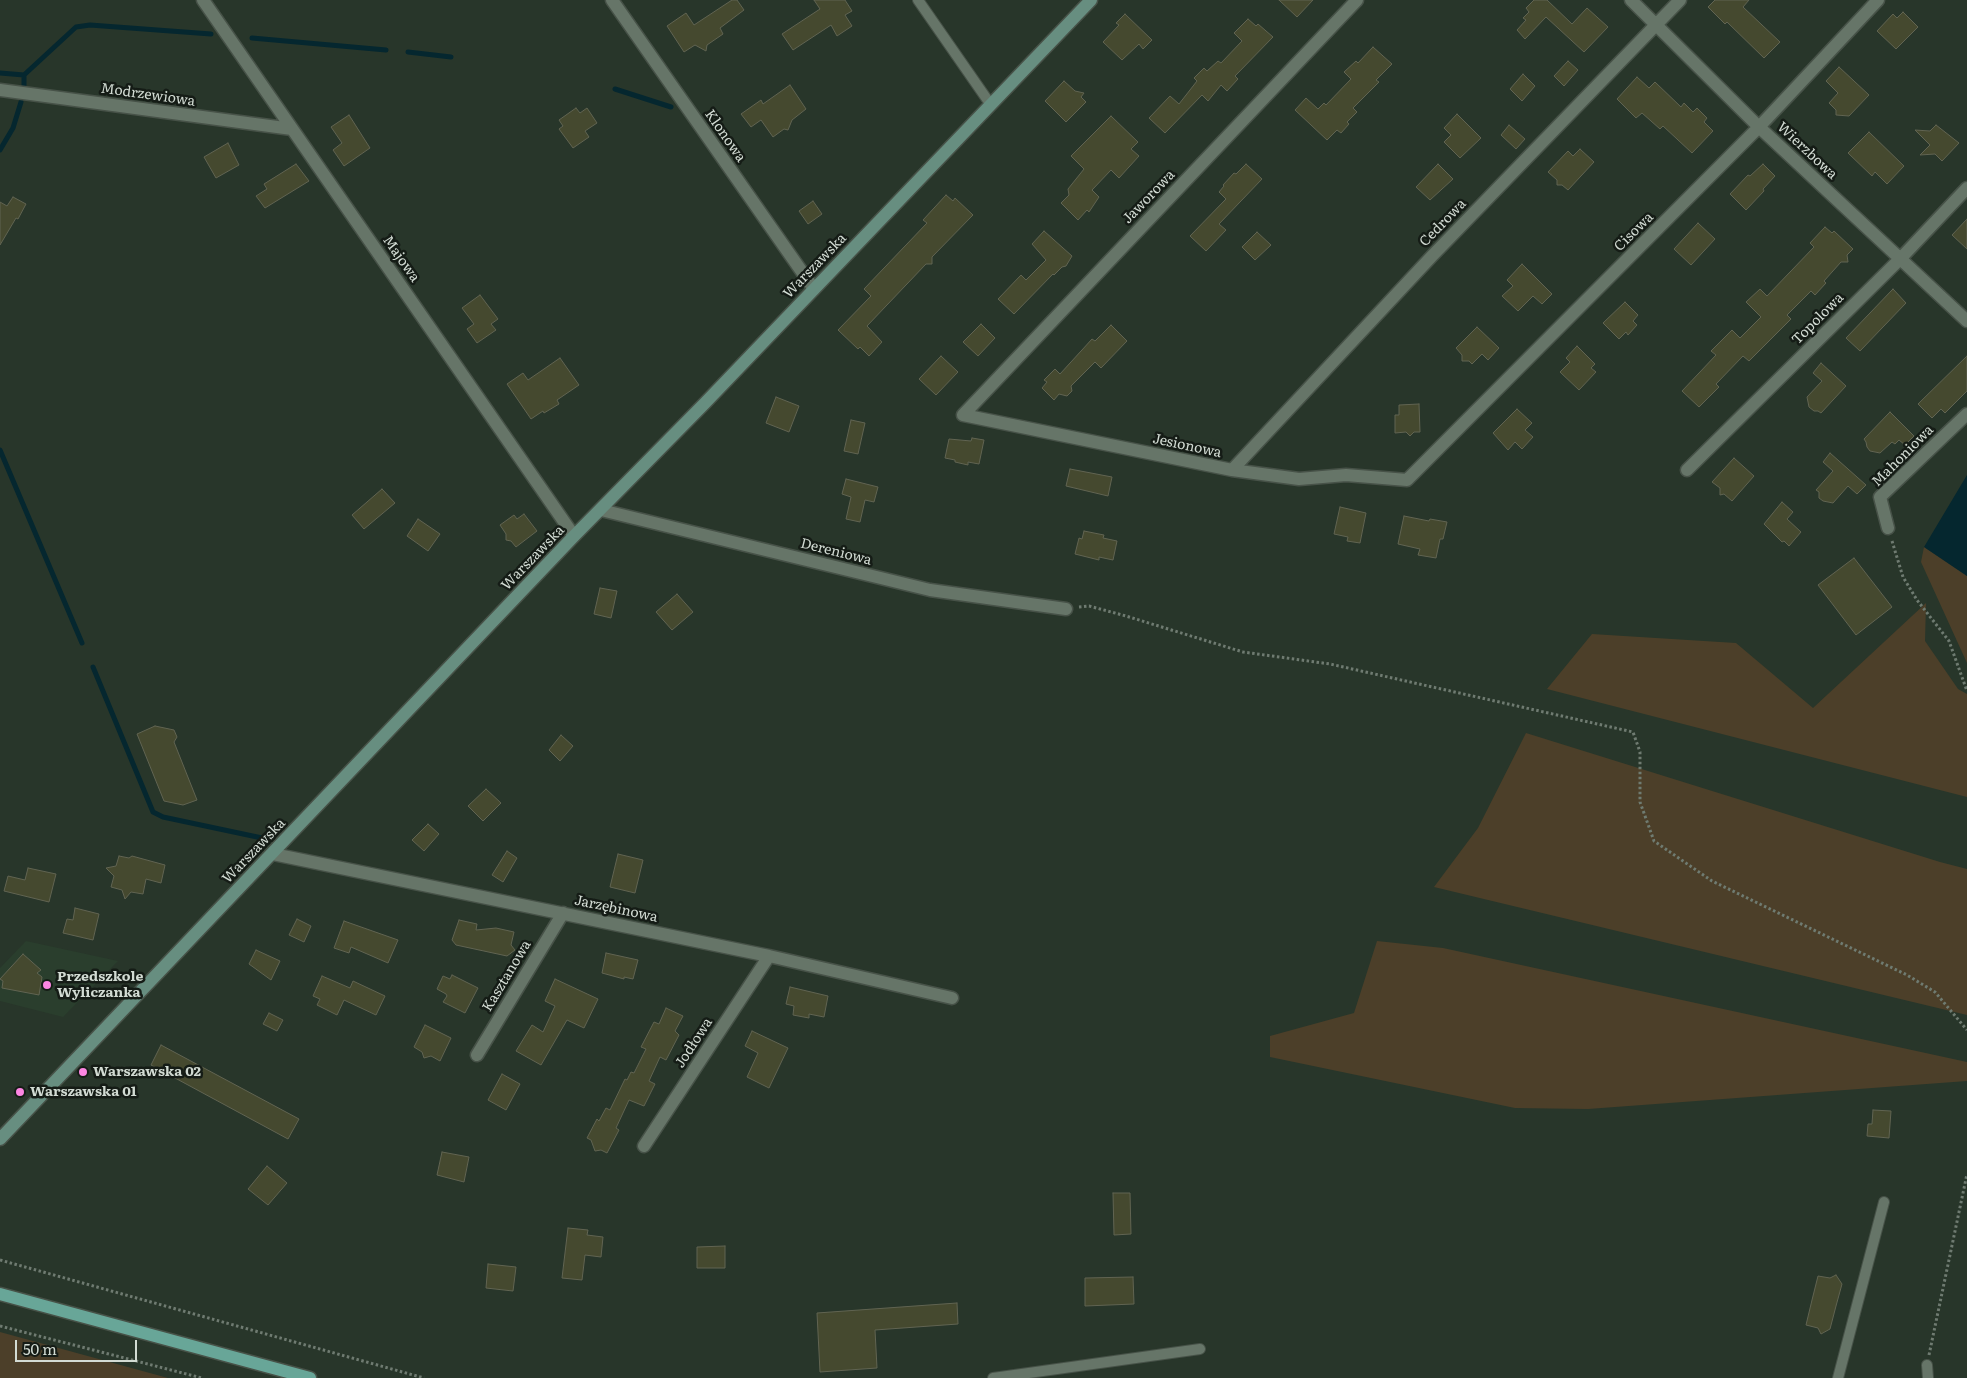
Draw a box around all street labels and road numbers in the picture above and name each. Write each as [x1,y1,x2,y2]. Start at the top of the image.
street label: Modrzewiowa [100,80,196,110]
street label: Klonowa [701,107,749,165]
street label: Wierzbowa [1773,119,1841,183]
street label: Jaworowa [1119,167,1179,227]
street label: Cedrowa [1416,196,1470,250]
street label: Cisowa [1611,209,1657,255]
street label: Warszawska [780,230,850,302]
street label: Majowa [379,233,423,285]
street label: Topolowa [1789,290,1847,348]
street label: Mahoniowa [1869,422,1937,490]
street label: Jesionowa [1151,431,1223,461]
street label: Warszawska [498,522,568,594]
street label: Dereniowa [799,535,873,569]
street label: Warszawska [219,815,289,887]
street label: Jarzębinowa [573,892,659,926]
street label: Kasztanowa [479,937,535,1015]
street label: Jodłowa [672,1015,716,1071]

